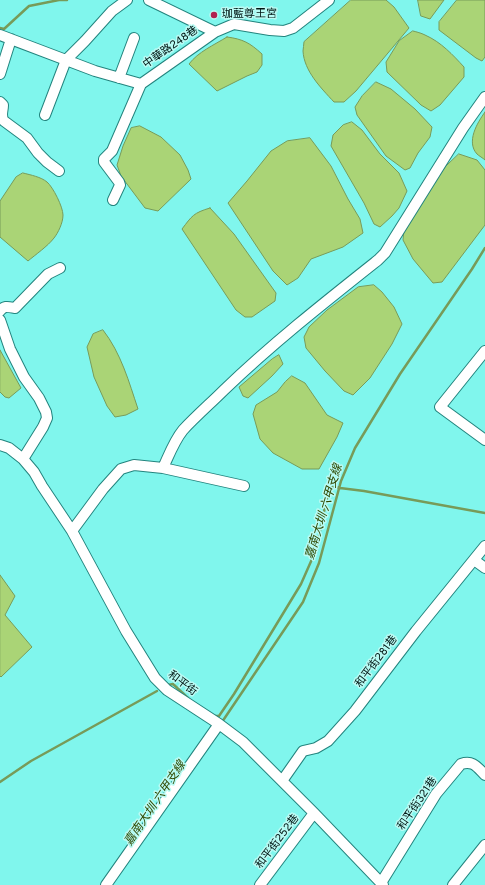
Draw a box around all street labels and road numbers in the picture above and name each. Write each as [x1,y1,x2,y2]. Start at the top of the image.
street label: 中華路248巷 [141,24,201,72]
street label: 和平街281巷 [353,633,401,691]
street label: 和平街 [165,669,199,699]
street label: 和平街321巷 [395,775,441,833]
street label: 和平街252巷 [253,812,303,872]

